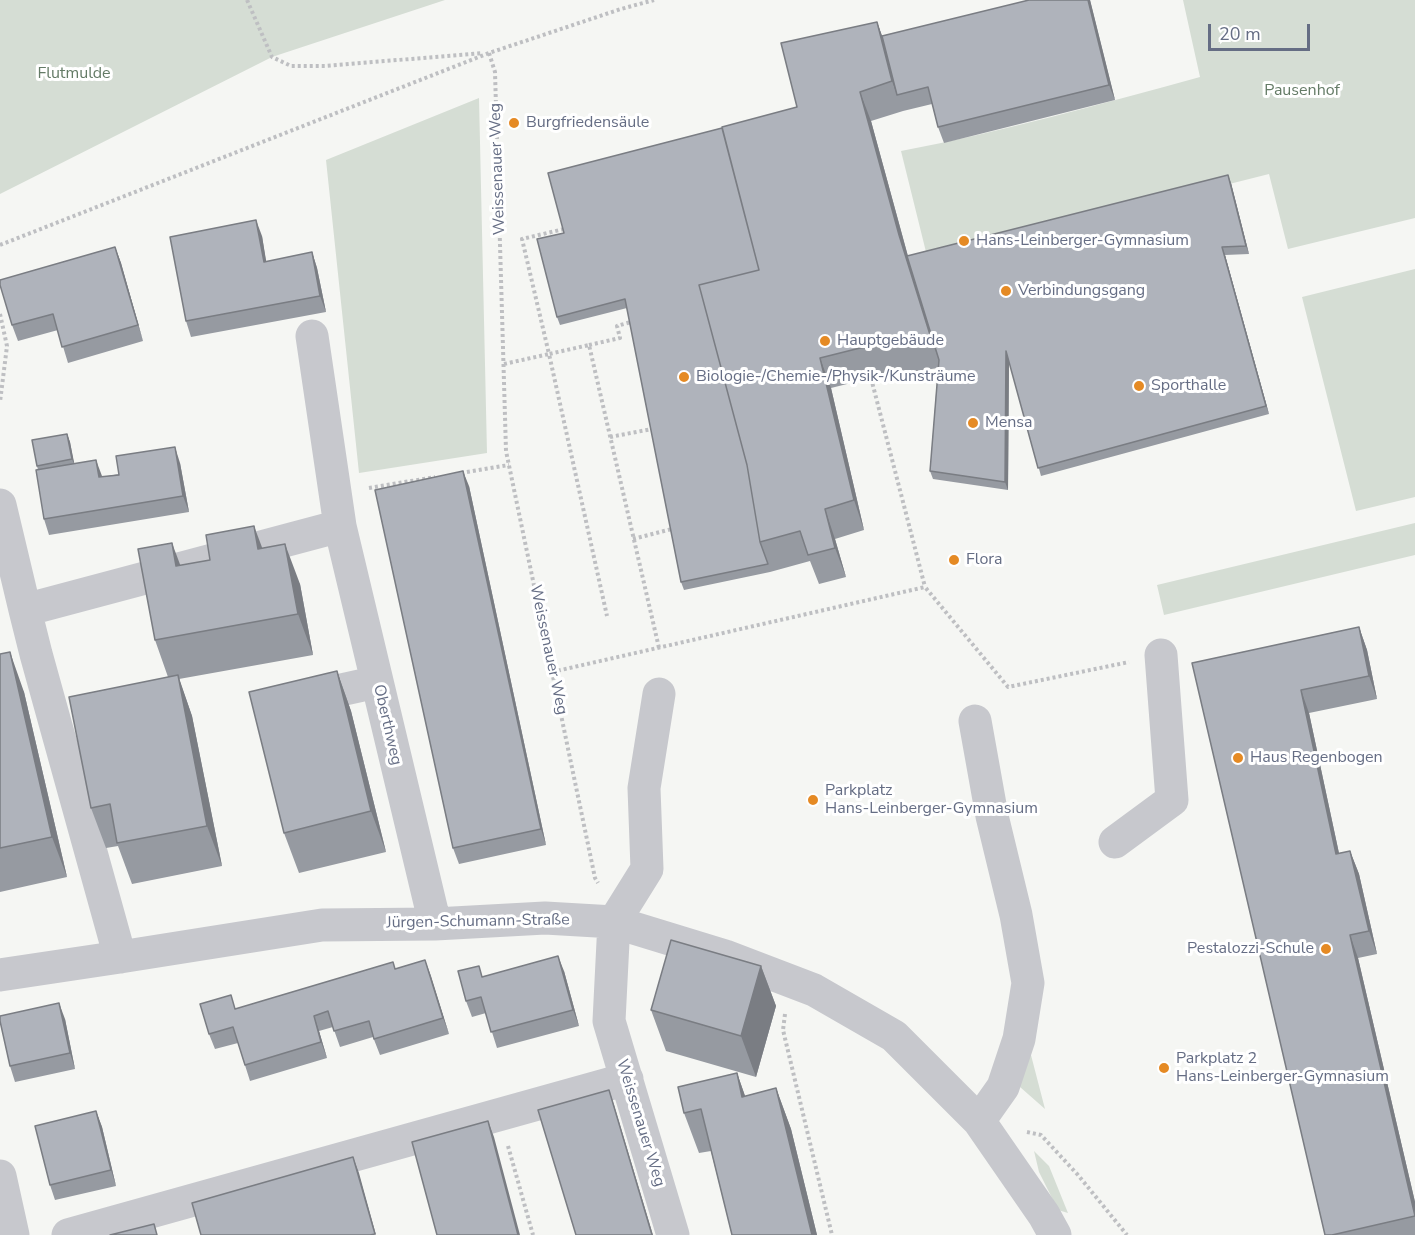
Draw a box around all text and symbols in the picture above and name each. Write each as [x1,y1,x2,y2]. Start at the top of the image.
scale bar [1211,12,1313,50]
text: 20 m [1219,22,1261,46]
park label: Flutmulde [37,64,111,84]
park label: Pausenhof [1264,81,1340,101]
street label: Weissenauer Weg [486,103,510,235]
place label: Burgfriedensäule [526,113,649,133]
marker: Burgfriedensäule [507,116,521,130]
place label: Hans-Leinberger-Gymnasium [976,231,1189,251]
marker: Hans-Leinberger-Gymnasium [957,234,971,248]
place label: Verbindungsgang [1018,281,1145,301]
marker: Verbindungsgang [999,284,1013,298]
place label: Hauptgebäude [837,331,944,351]
marker: Hauptgebäude [818,334,832,348]
place label: Biologie-/Chemie-/Physik-/Kunsträume [696,367,976,387]
marker: Biologie-/Chemie-/Physik-/Kunsträume [677,370,691,384]
place label: Sporthalle [1151,376,1226,396]
marker: Sporthalle [1132,379,1146,393]
place label: Mensa [985,413,1032,433]
marker: Mensa [966,416,980,430]
place label: Flora [966,550,1002,570]
marker: Flora [947,553,961,567]
street label: Weissenauer Weg [525,583,571,717]
street label: Oberthweg [368,683,406,767]
place label: Haus Regenbogen [1250,748,1383,768]
marker: Haus Regenbogen [1231,751,1245,765]
place label: Parkplatz Hans-Leinberger-Gymnasium [825,781,1038,819]
marker: Parkplatz Hans-Leinberger-Gymnasium [806,793,820,807]
street label: Jürgen-Schumann-Straße [386,911,570,933]
place label: Pestalozzi-Schule [1187,939,1314,959]
marker: Pestalozzi-Schule [1319,942,1333,956]
place label: Parkplatz 2 Hans-Leinberger-Gymnasium [1176,1049,1389,1087]
street label: Weissenauer Weg [611,1057,669,1189]
marker: Parkplatz 2 Hans-Leinberger-Gymnasium [1157,1061,1171,1075]

